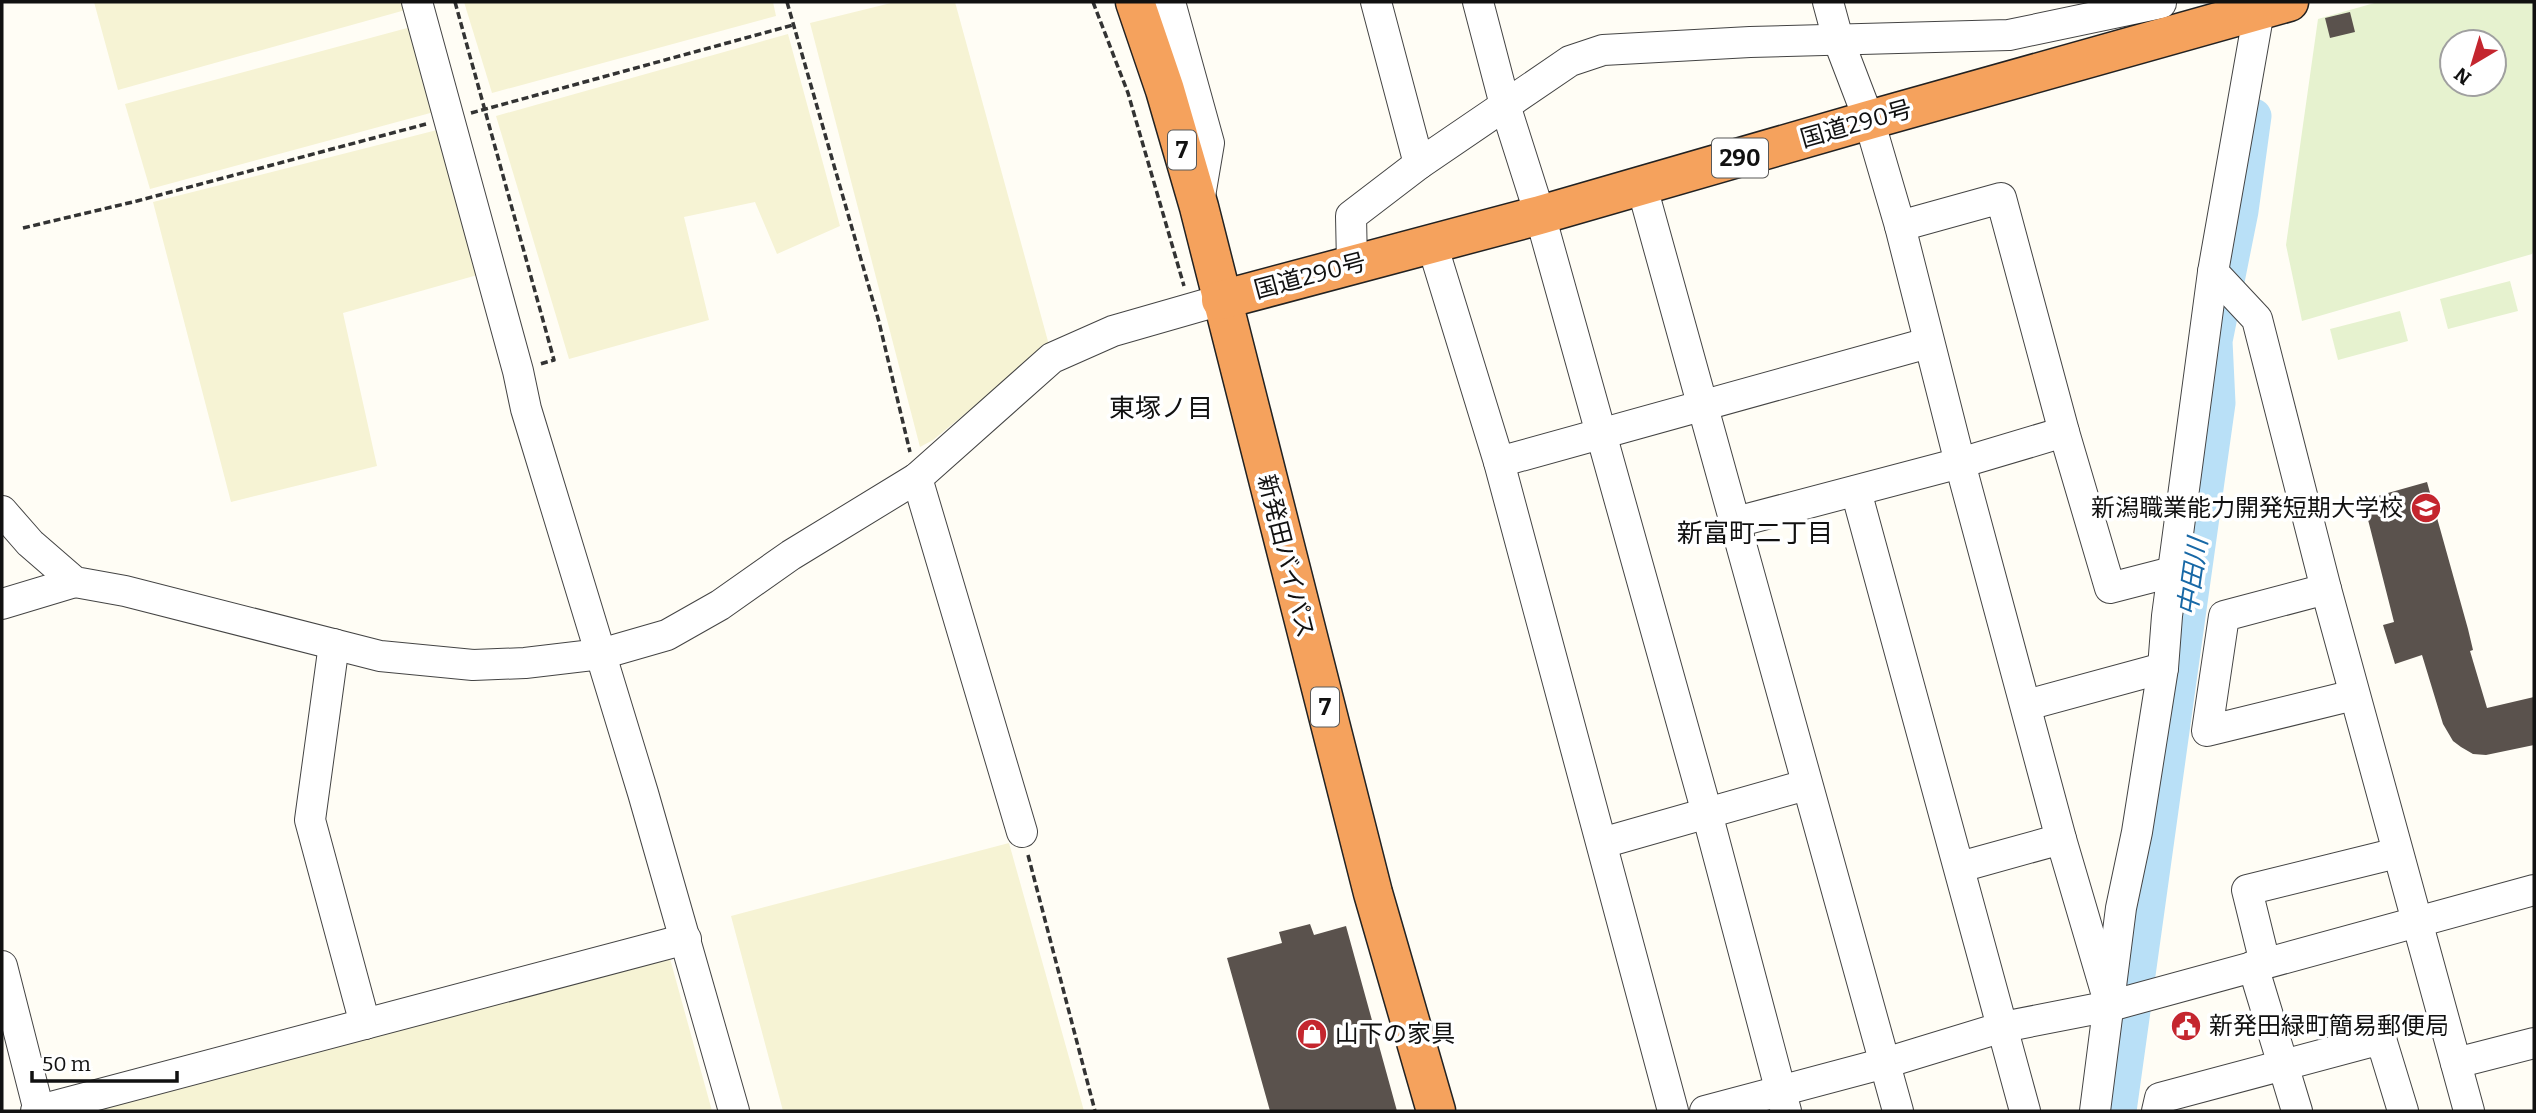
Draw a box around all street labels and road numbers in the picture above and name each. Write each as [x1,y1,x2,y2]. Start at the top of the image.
street label: 国道290号 [1797,95,1915,153]
road number: 7 [1168,130,1196,169]
road number: 290 [1712,139,1768,178]
street label: 国道290号 [1251,248,1369,304]
street label: 新発田バイパス [1252,471,1320,641]
road number: 7 [1311,688,1339,726]

